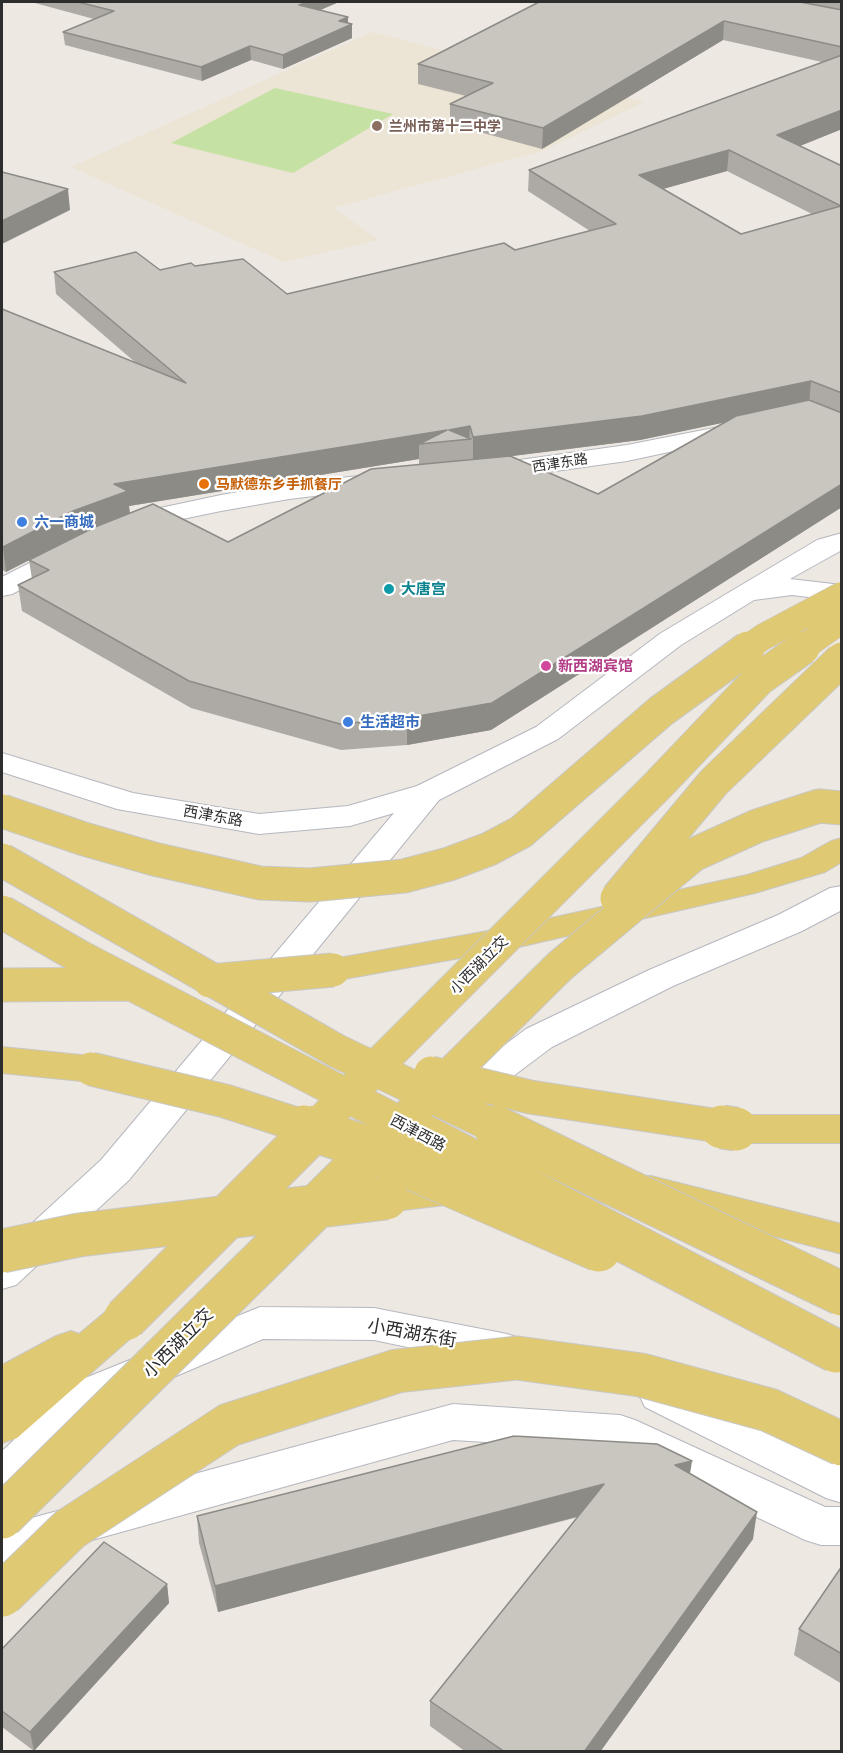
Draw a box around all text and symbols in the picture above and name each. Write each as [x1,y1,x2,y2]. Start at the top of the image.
place label: 兰州市第十二中学 [389,118,501,134]
marker: 兰州市第十二中学 [370,119,384,133]
street label: 西津东路 [531,450,589,476]
place label: 马默德东乡手抓餐厅 [216,476,342,492]
marker: 马默德东乡手抓餐厅 [197,477,211,491]
place label: 六一商城 [34,513,94,531]
marker: 六一商城 [15,515,29,529]
place label: 大唐宫 [401,580,446,598]
marker: 大唐宫 [382,582,396,596]
place label: 新西湖宾馆 [558,657,633,675]
marker: 新西湖宾馆 [539,659,553,673]
place label: 生活超市 [360,713,420,731]
marker: 生活超市 [341,715,355,729]
street label: 西津东路 [182,802,244,830]
street label: 小西湖立交 [446,932,512,998]
street label: 西津西路 [387,1111,449,1155]
street label: 小西湖立交 [139,1304,217,1382]
street label: 小西湖东街 [366,1315,458,1351]

